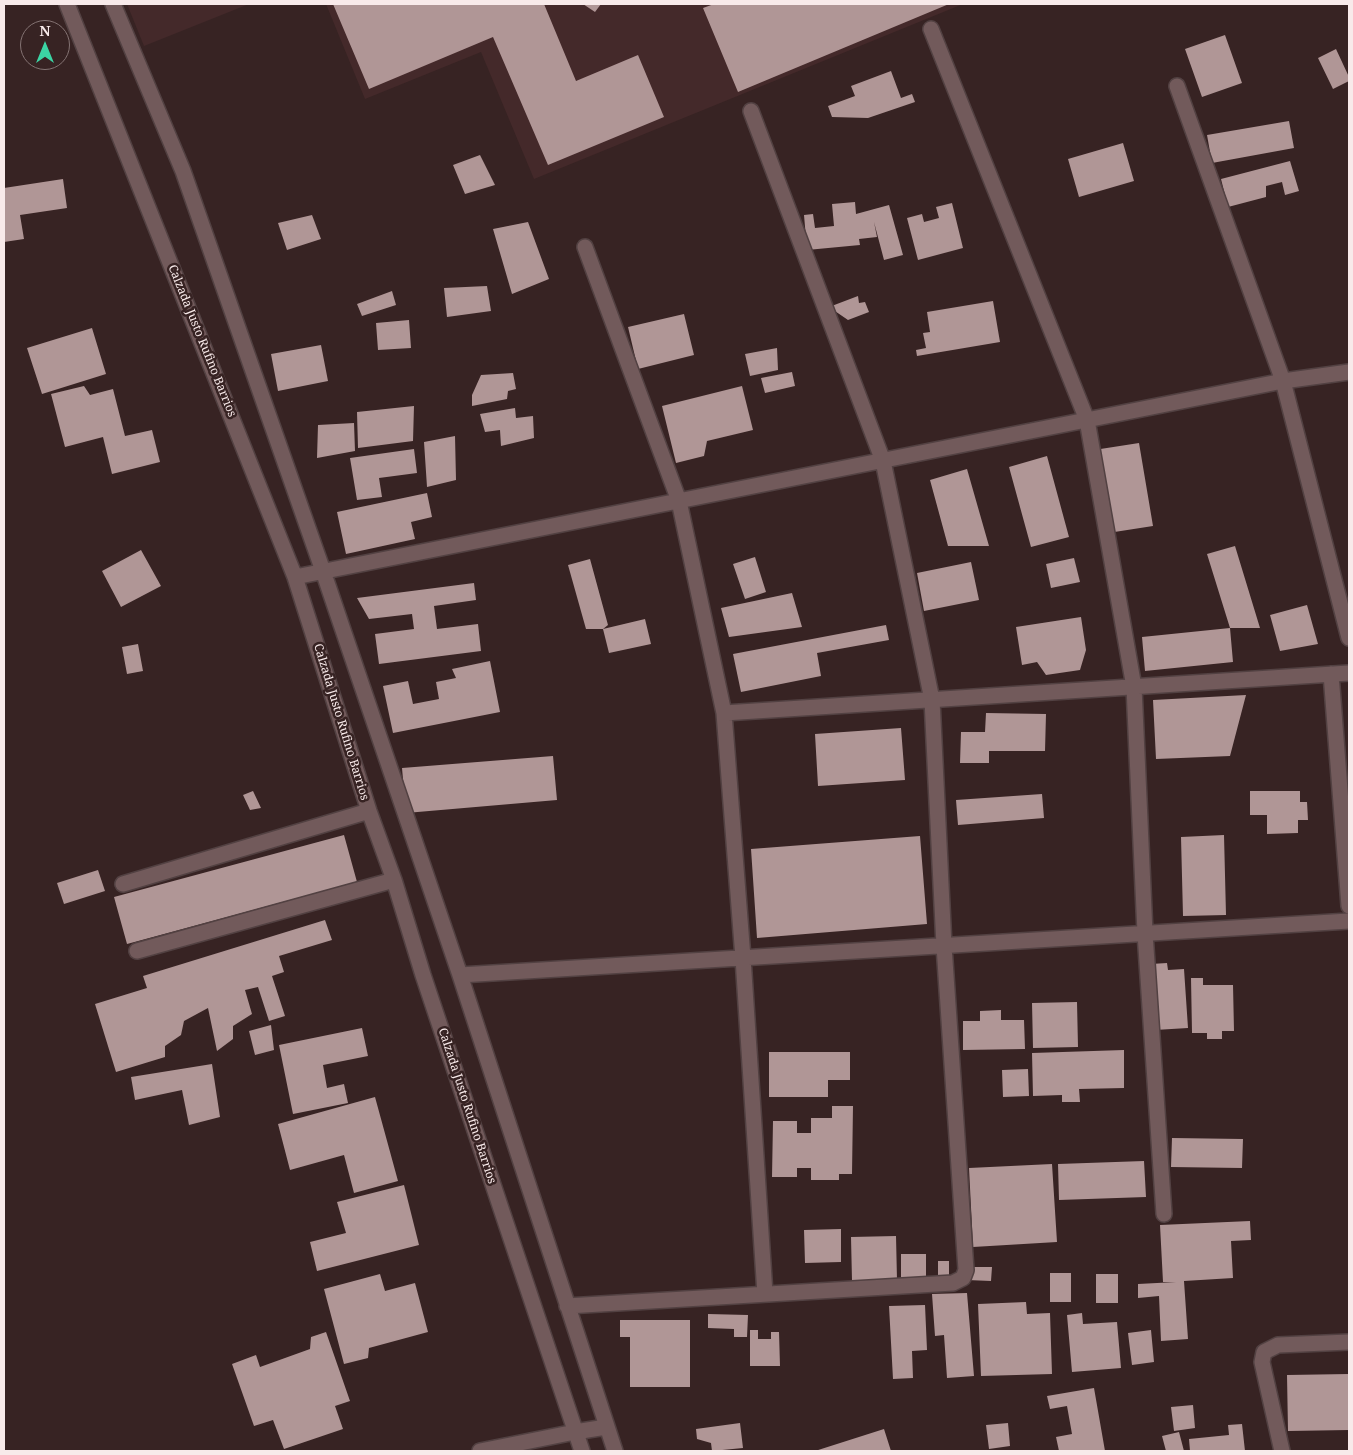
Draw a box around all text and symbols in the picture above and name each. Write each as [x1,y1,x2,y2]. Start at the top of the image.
north arrow [20,20,70,70]
text: N [39,21,51,40]
street label: Calzada Justo Rufino Barrios [165,263,239,419]
street label: Calzada Justo Rufino Barrios [310,642,372,802]
street label: Calzada Justo Rufino Barrios [435,1026,499,1186]

